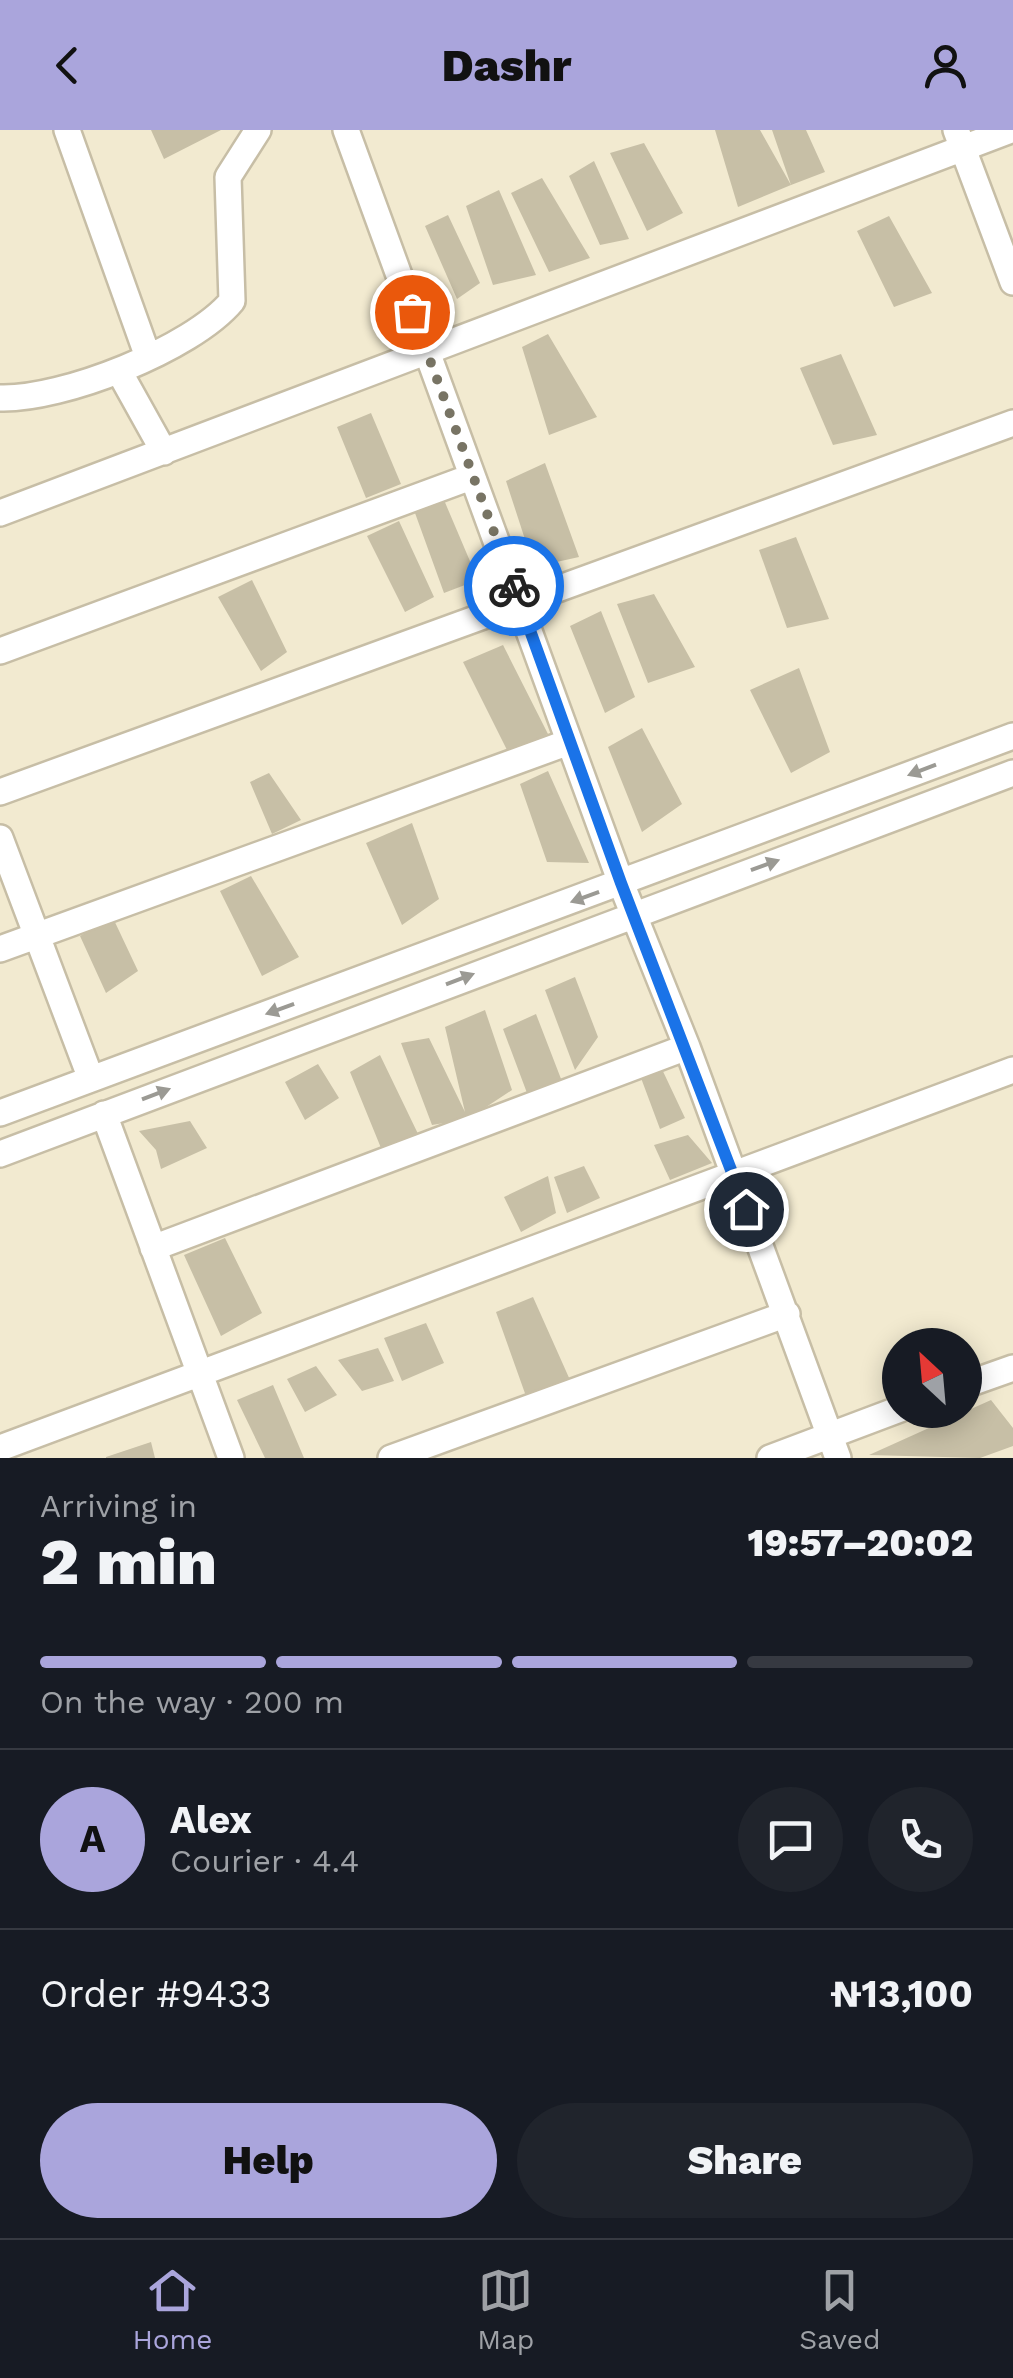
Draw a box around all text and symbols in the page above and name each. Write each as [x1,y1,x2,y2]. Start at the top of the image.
icon: back [40,38,95,93]
icon: person [918,38,973,93]
text: Dashr [442,39,571,92]
pin [370,270,455,355]
icon: bag [385,285,440,340]
courier [464,536,564,636]
icon: bike [487,559,542,614]
one-way arrow [906,763,936,778]
one-way arrow [750,856,780,872]
one-way arrow [569,890,599,905]
one-way arrow [446,970,476,986]
one-way arrow [264,1002,294,1017]
one-way arrow [142,1086,172,1101]
pin [704,1167,789,1252]
icon: home [719,1182,774,1237]
north arrow [882,1328,982,1428]
map controls [882,1328,982,1428]
text: Arriving in [40,1487,197,1525]
text: 19:57–20:02 [747,1521,973,1565]
text: 2 min [40,1524,217,1600]
text: On the way · 200 m [40,1683,344,1721]
button: chat [738,1787,843,1892]
button: phone [868,1787,973,1892]
text: Alex [170,1798,252,1842]
text: A [80,1817,105,1861]
text: Courier · 4.4 [170,1842,359,1880]
text: Order #9433 [40,1972,272,2016]
text: ₦13,100 [830,1972,973,2016]
button: Help [40,2103,497,2218]
button: Share [517,2103,973,2218]
tab: Home [132,2263,212,2356]
tab: Map [477,2263,534,2356]
tab: Saved [799,2263,881,2356]

